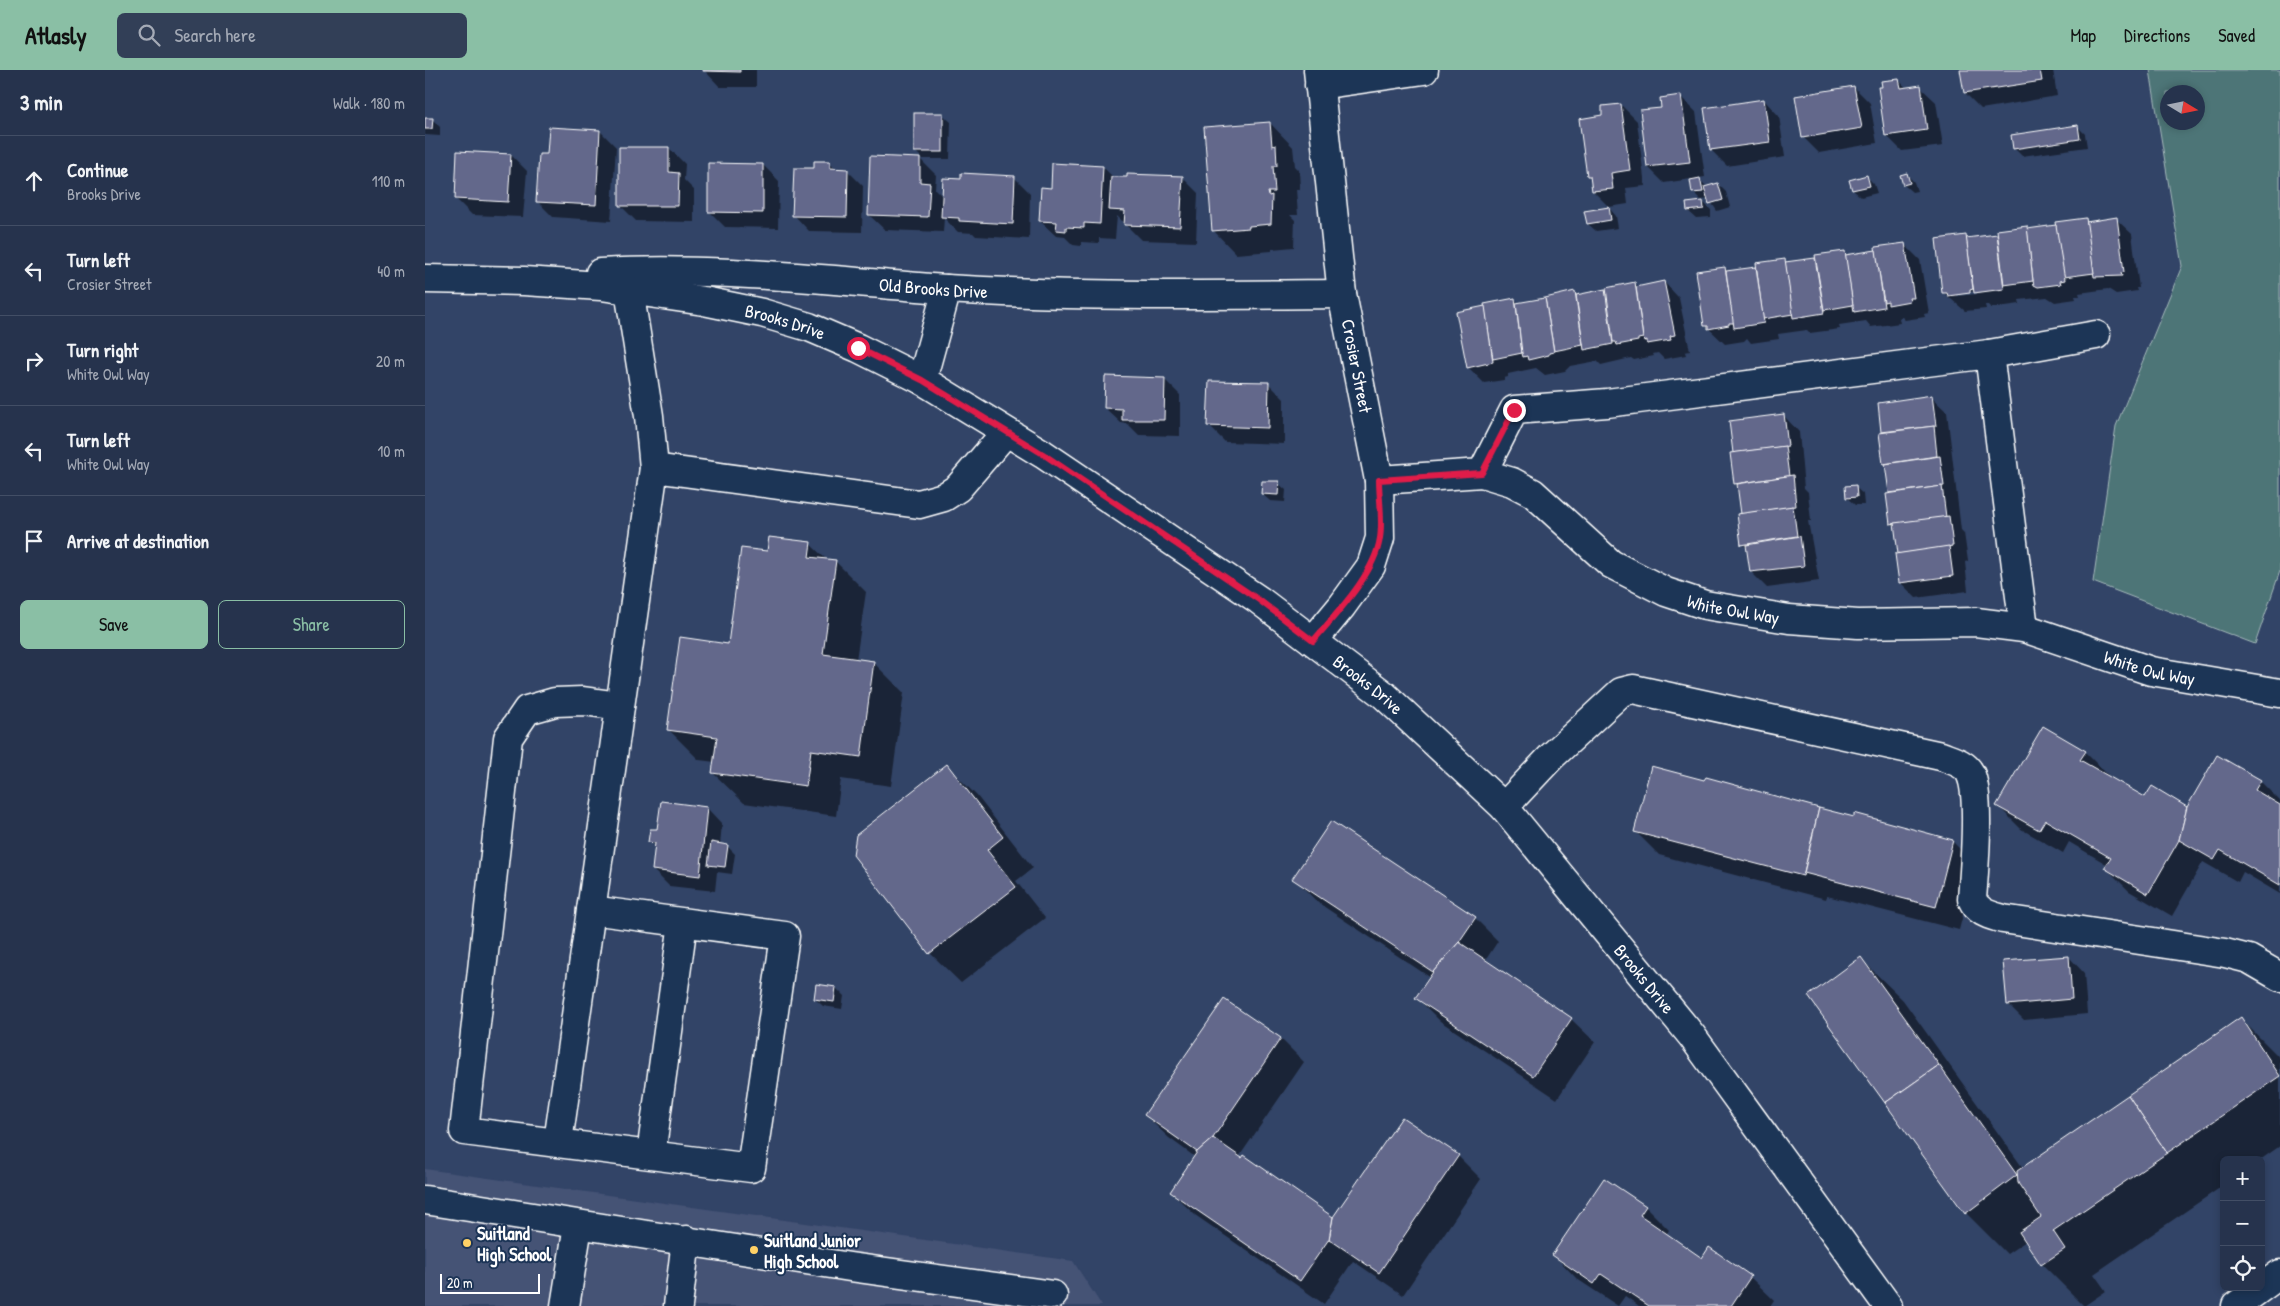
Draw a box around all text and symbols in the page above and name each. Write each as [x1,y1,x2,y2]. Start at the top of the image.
search box [117,13,467,58]
text: Atlasly [25,19,87,51]
icon: search [135,21,163,49]
text: Search here [175,22,256,48]
text: Map [2071,23,2096,48]
text: Directions [2124,23,2190,48]
text: Saved [2218,23,2255,48]
north arrow [2160,85,2205,130]
text: 3 min [20,88,63,117]
text: Walk · 180 m [333,92,405,114]
text: Continue [67,157,128,183]
icon: ahead [20,167,48,195]
text: 110 m [372,170,405,192]
text: Brooks Drive [67,183,141,205]
text: Turn left [67,247,130,273]
icon: left [20,257,48,285]
text: 40 m [377,260,405,282]
street label: Old Brooks Drive [878,271,988,304]
text: Crosier Street [67,273,152,295]
street label: Brooks Drive [743,297,830,345]
street label: Crosier Street [1336,317,1379,416]
text: Turn right [67,337,138,363]
route start [847,337,870,360]
icon: right [20,347,48,375]
text: 20 m [376,350,405,372]
text: White Owl Way [67,363,150,385]
route end [1503,399,1526,422]
text: Turn left [67,427,130,453]
icon: left [20,437,48,465]
text: 10 m [377,440,405,462]
text: White Owl Way [67,453,150,475]
icon: arrive [20,527,48,555]
text: Arrive at destination [67,528,209,554]
street label: White Owl Way [1684,587,1782,630]
button: Save [20,600,208,649]
button: Share [218,600,405,649]
street label: White Owl Way [2101,644,2197,691]
street label: Brooks Drive [1328,648,1409,720]
street label: Brooks Drive [1609,938,1681,1019]
map controls [2220,1156,2265,1291]
button: + [2220,1156,2265,1201]
button: − [2220,1201,2265,1246]
place label: Suitland High School [477,1221,552,1268]
place label: Suitland Junior High School [764,1228,861,1275]
marker: Suitland High School [461,1237,473,1249]
marker: Suitland Junior High School [748,1244,760,1256]
button: locate [2220,1246,2265,1291]
scale bar [440,1271,540,1294]
text: 20 m [447,1273,473,1292]

